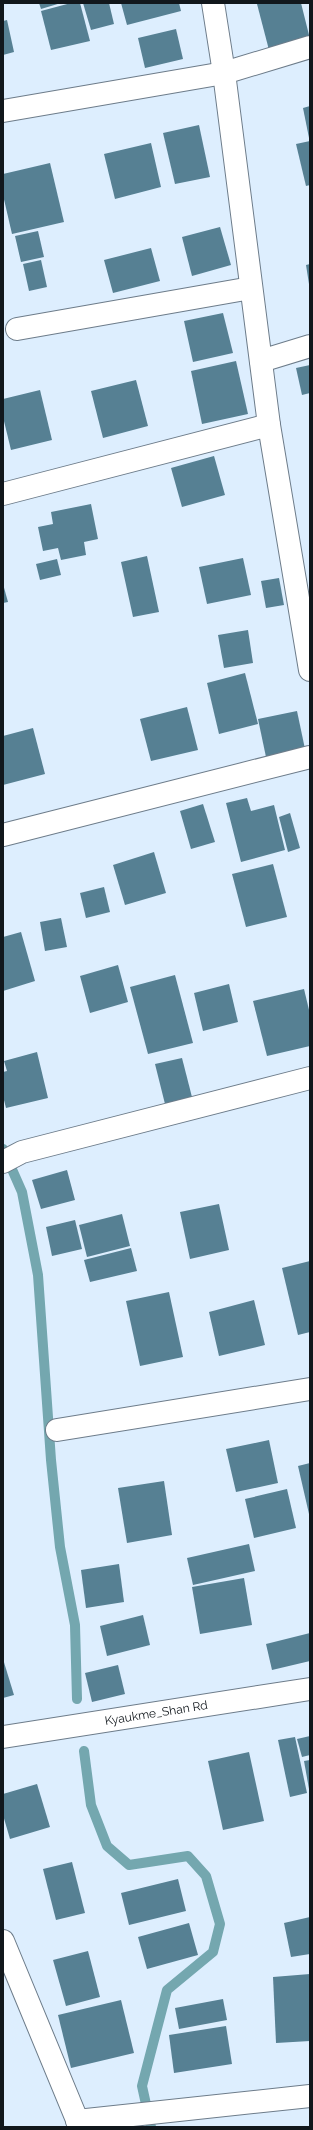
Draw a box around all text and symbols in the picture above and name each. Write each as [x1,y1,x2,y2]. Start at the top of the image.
street label: Kyaukme_Shan Rd [104,1698,209,1728]

